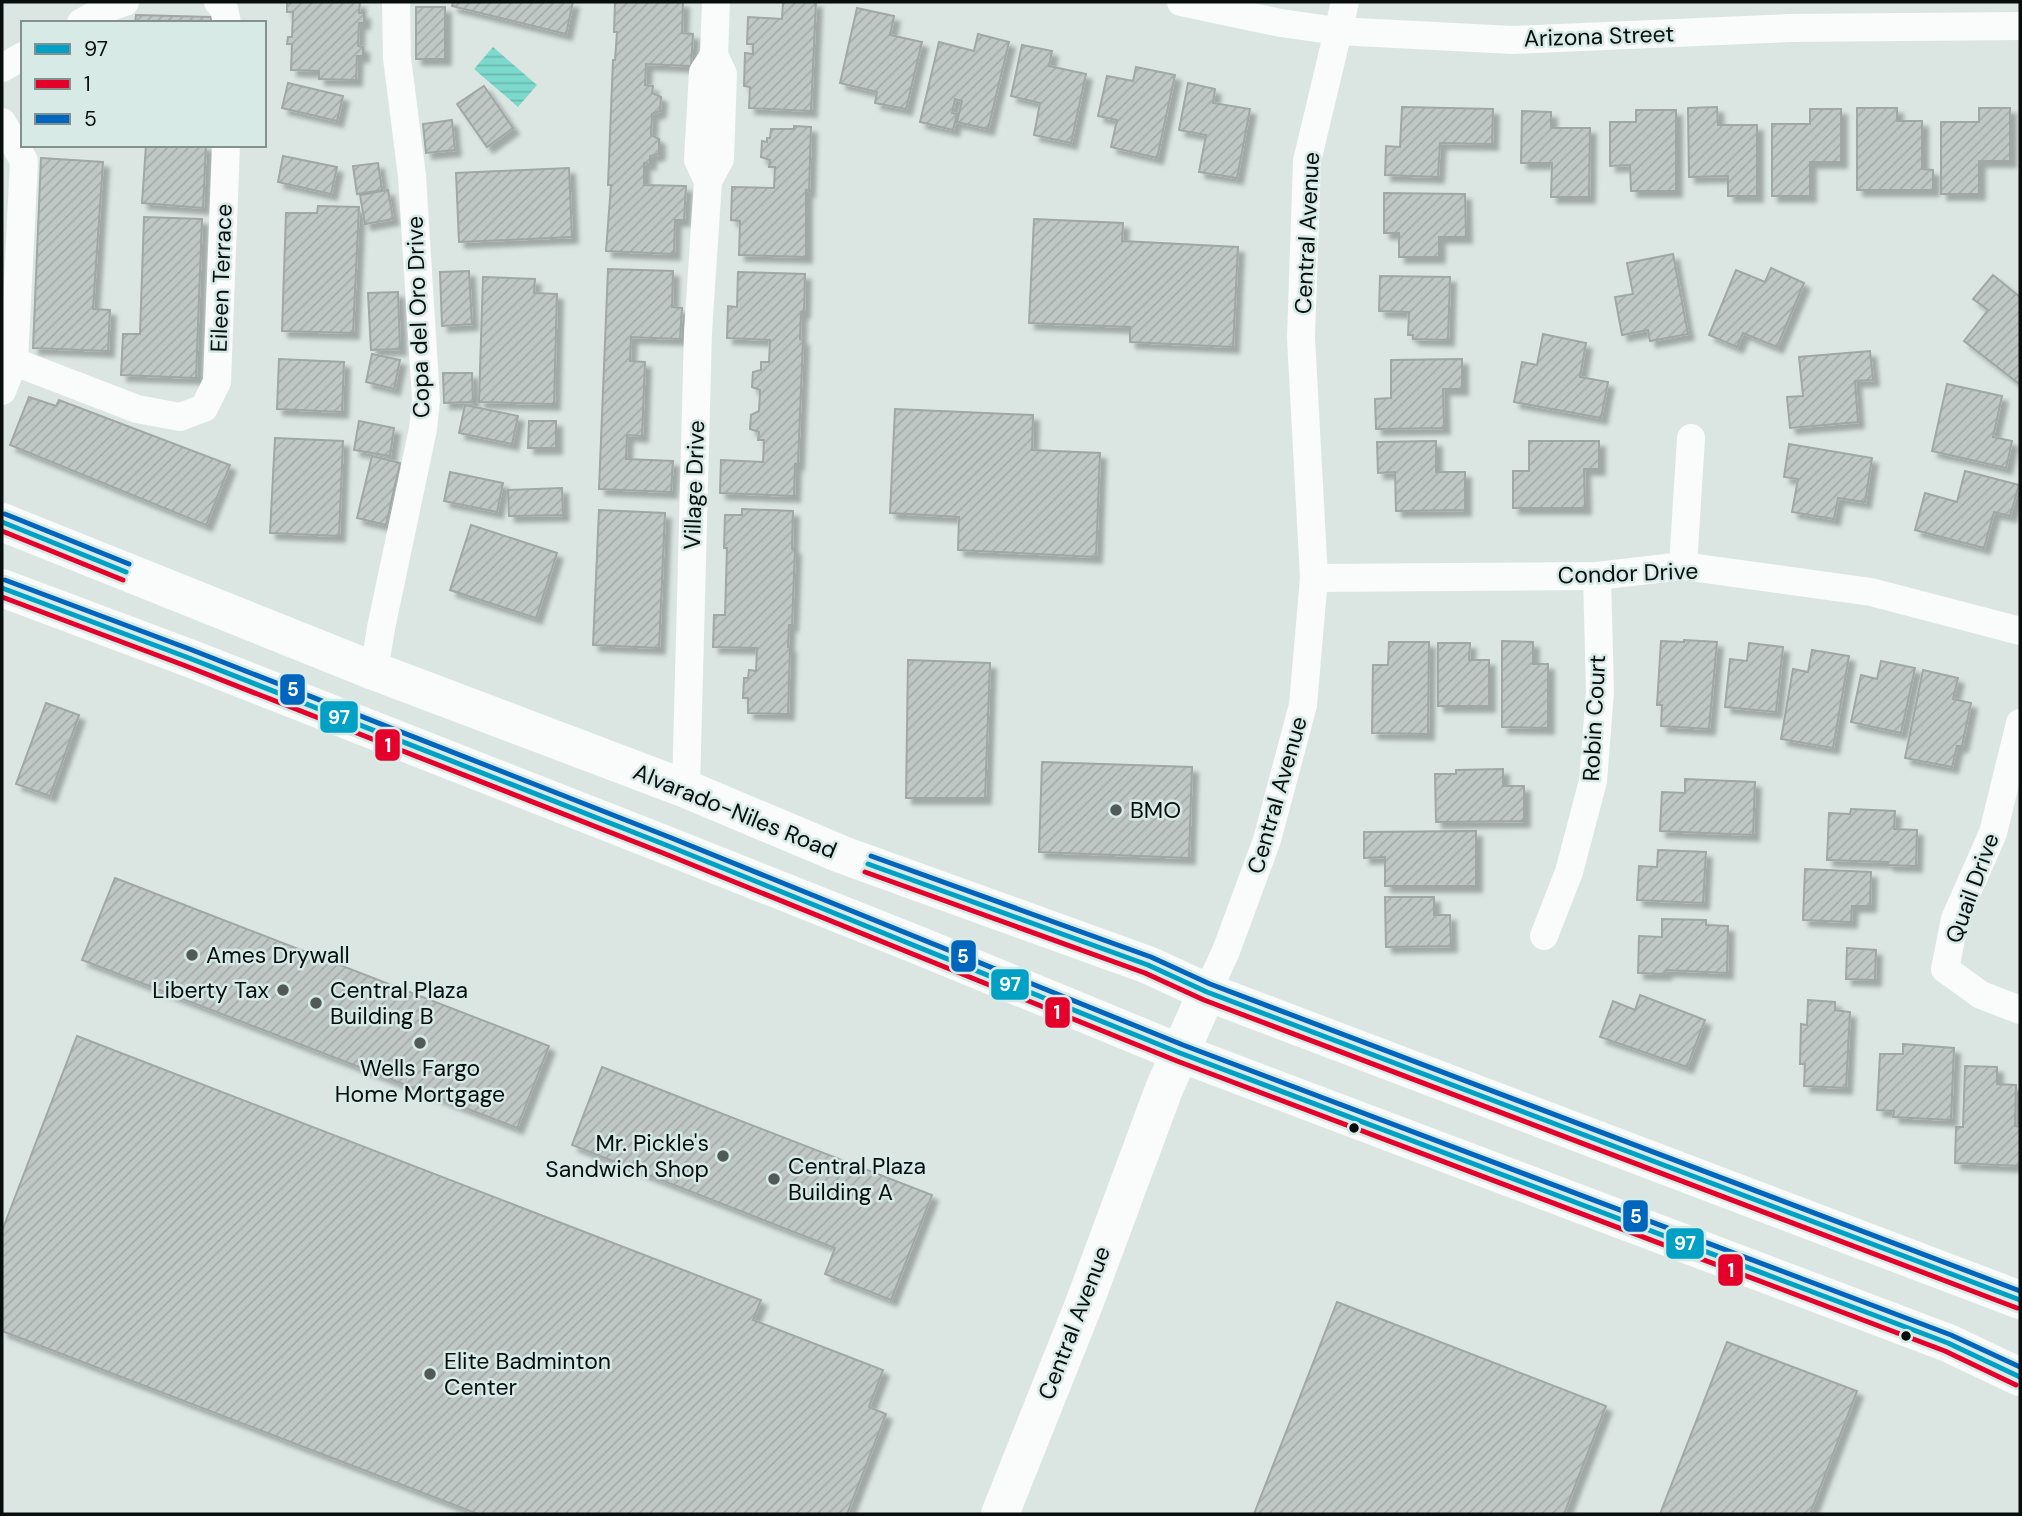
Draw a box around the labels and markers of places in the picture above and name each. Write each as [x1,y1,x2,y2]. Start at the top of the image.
place label: BMO [1130,795,1181,825]
marker: BMO [1108,802,1124,818]
place label: Ames Drywall [206,940,350,970]
marker: Ames Drywall [184,947,200,963]
place label: Liberty Tax [152,975,269,1005]
place label: Central Plaza Building B [330,975,468,1031]
marker: Liberty Tax [275,982,291,998]
marker: Central Plaza Building B [308,995,324,1011]
marker: Wells Fargo Home Mortgage [412,1035,428,1051]
place label: Wells Fargo Home Mortgage [335,1053,505,1109]
unlabelled marker [1347,1121,1361,1135]
place label: Mr. Pickle's Sandwich Shop [545,1128,709,1184]
marker: Mr. Pickle's Sandwich Shop [715,1148,731,1164]
place label: Central Plaza Building A [788,1151,926,1207]
marker: Central Plaza Building A [766,1171,782,1187]
unlabelled marker [1899,1329,1913,1343]
place label: Elite Badminton Center [444,1346,611,1402]
marker: Elite Badminton Center [422,1366,438,1382]

